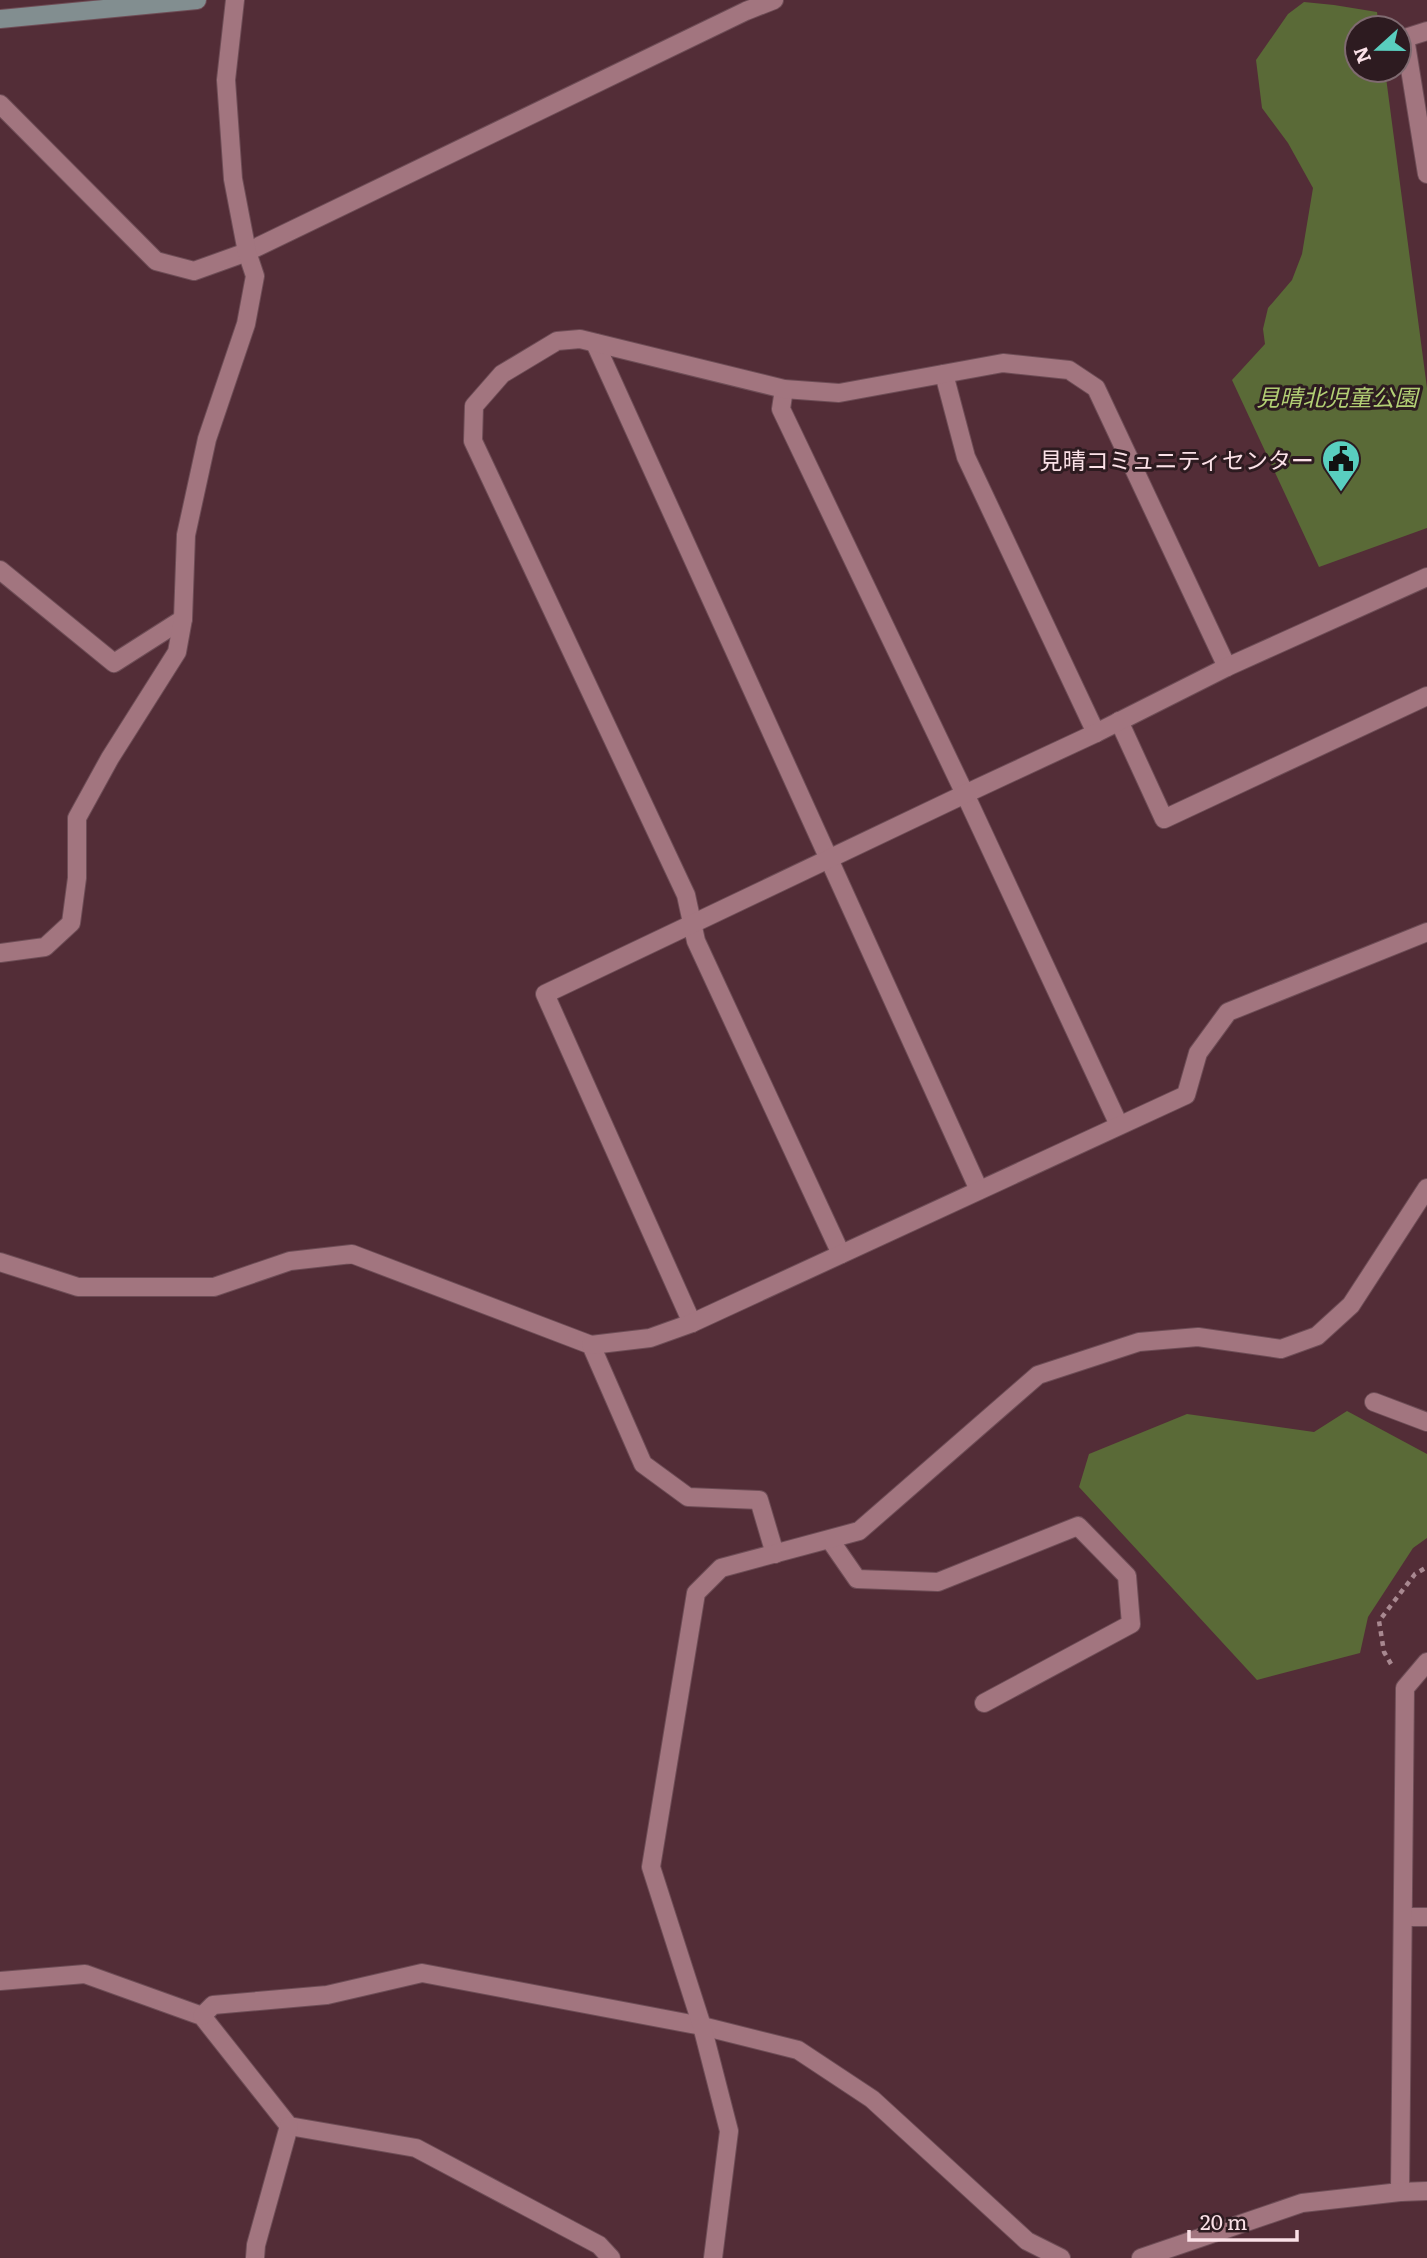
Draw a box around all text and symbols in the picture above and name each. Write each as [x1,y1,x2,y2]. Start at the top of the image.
north arrow [1343,14,1413,84]
text: N [1345,43,1377,68]
park label: 見晴北児童公園 [1257,379,1421,413]
public building icon: 見晴コミュニティセンター [1320,438,1362,493]
place label: 見晴コミュニティセンター [1039,442,1314,476]
scale bar [1189,2198,1298,2242]
text: 20 m [1200,2205,1247,2236]

